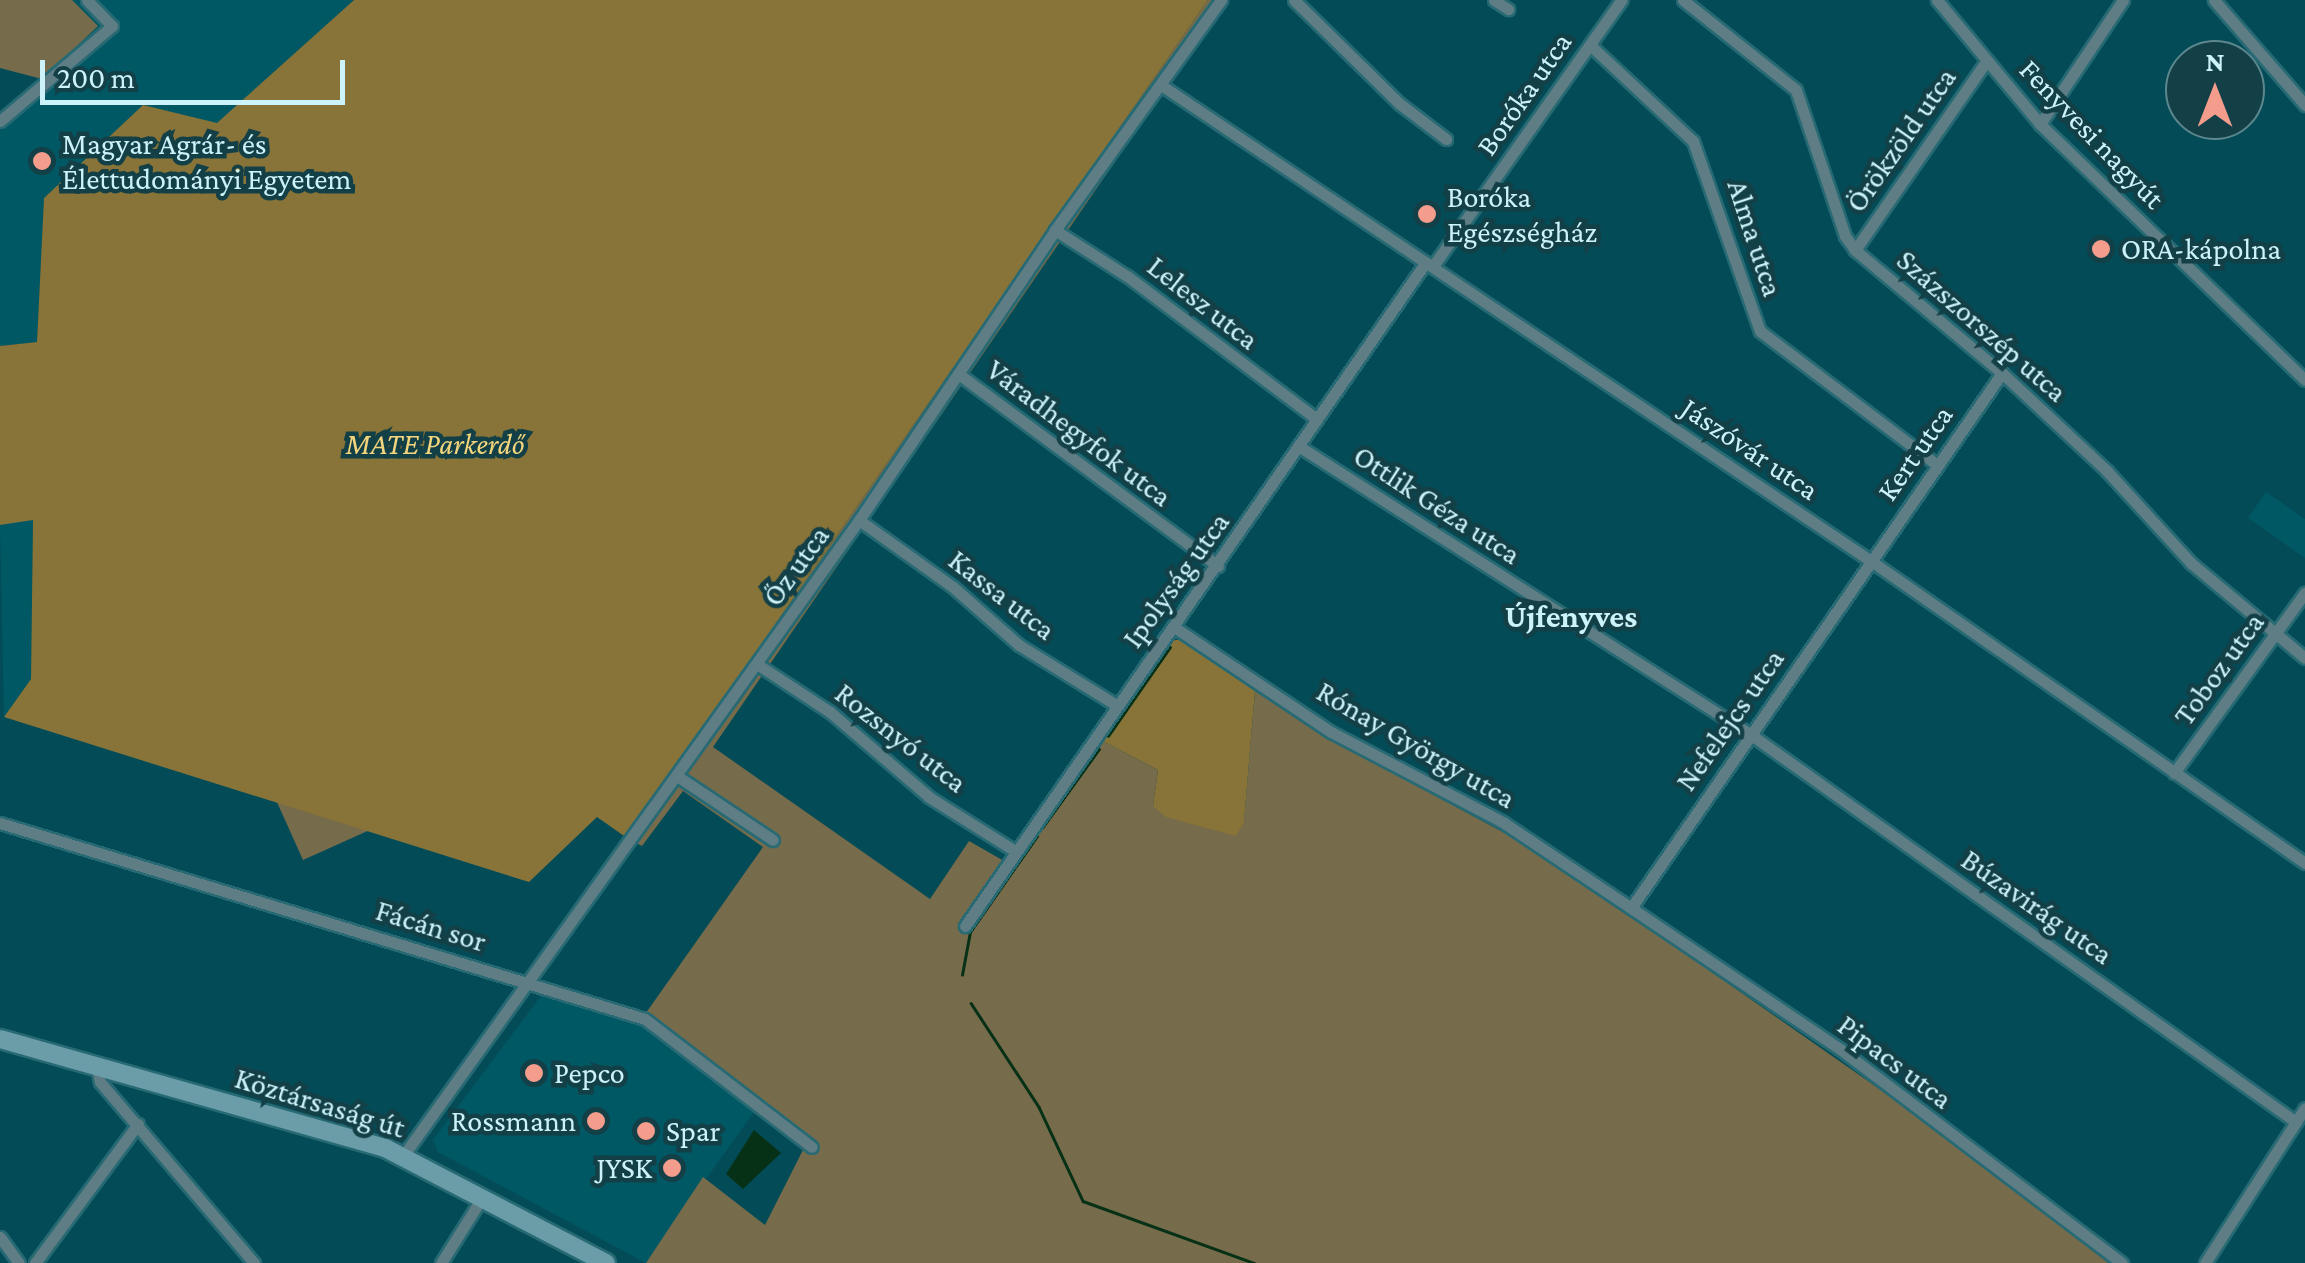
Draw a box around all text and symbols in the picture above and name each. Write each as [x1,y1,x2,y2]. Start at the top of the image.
street label: Boróka utca [1469,26,1579,162]
scale bar [45,40,350,102]
north arrow [2165,40,2265,140]
text: N [2205,46,2225,77]
street label: Fenyvesi nagyút [2012,52,2172,216]
text: 200 m [57,61,135,94]
street label: Örökzöld utca [1838,61,1964,219]
place label: Magyar Agrár- és Élettudományi Egyetem [62,126,351,196]
marker: Magyar Agrár- és Élettudományi Egyetem [31,150,53,172]
street label: Alma utca [1719,175,1791,301]
place label: Boróka Egészségház [1447,179,1597,250]
marker: Boróka Egészségház [1416,203,1438,225]
place label: ORA-kápolna [2121,231,2281,267]
marker: ORA-kápolna [2090,238,2112,260]
street label: Százszorszép utca [1889,242,2075,410]
street label: Lelesz utca [1140,248,1266,358]
street label: Váradhegyfok utca [979,352,1179,514]
street label: Jászóvár utca [1675,390,1825,508]
street label: Kert utca [1869,398,1961,508]
park label: MATE Parkerdő [345,426,525,462]
street label: Ottlik Géza utca [1347,438,1527,572]
street label: Ipolyság utca [1115,505,1237,655]
street label: Őz utca [755,519,837,613]
street label: Kassa utca [941,542,1063,648]
district label: Újfenyves [1505,597,1637,635]
street label: Toboz utca [2166,606,2272,732]
street label: Nefelejcs utca [1668,642,1792,798]
street label: Rónay György utca [1310,674,1522,816]
street label: Rozsnyó utca [828,675,974,801]
street label: Búzavirág utca [1954,842,2120,972]
street label: Fácán sor [372,892,490,960]
street label: Pipacs utca [1831,1007,1959,1117]
place label: Pepco [554,1055,625,1091]
street label: Köztársaság út [231,1060,409,1146]
marker: Pepco [523,1062,545,1084]
place label: Rossmann [451,1103,576,1139]
marker: Rossmann [585,1110,607,1132]
place label: Spar [666,1113,720,1149]
marker: Spar [635,1120,657,1142]
place label: JYSK [596,1150,652,1186]
marker: JYSK [661,1157,683,1179]

